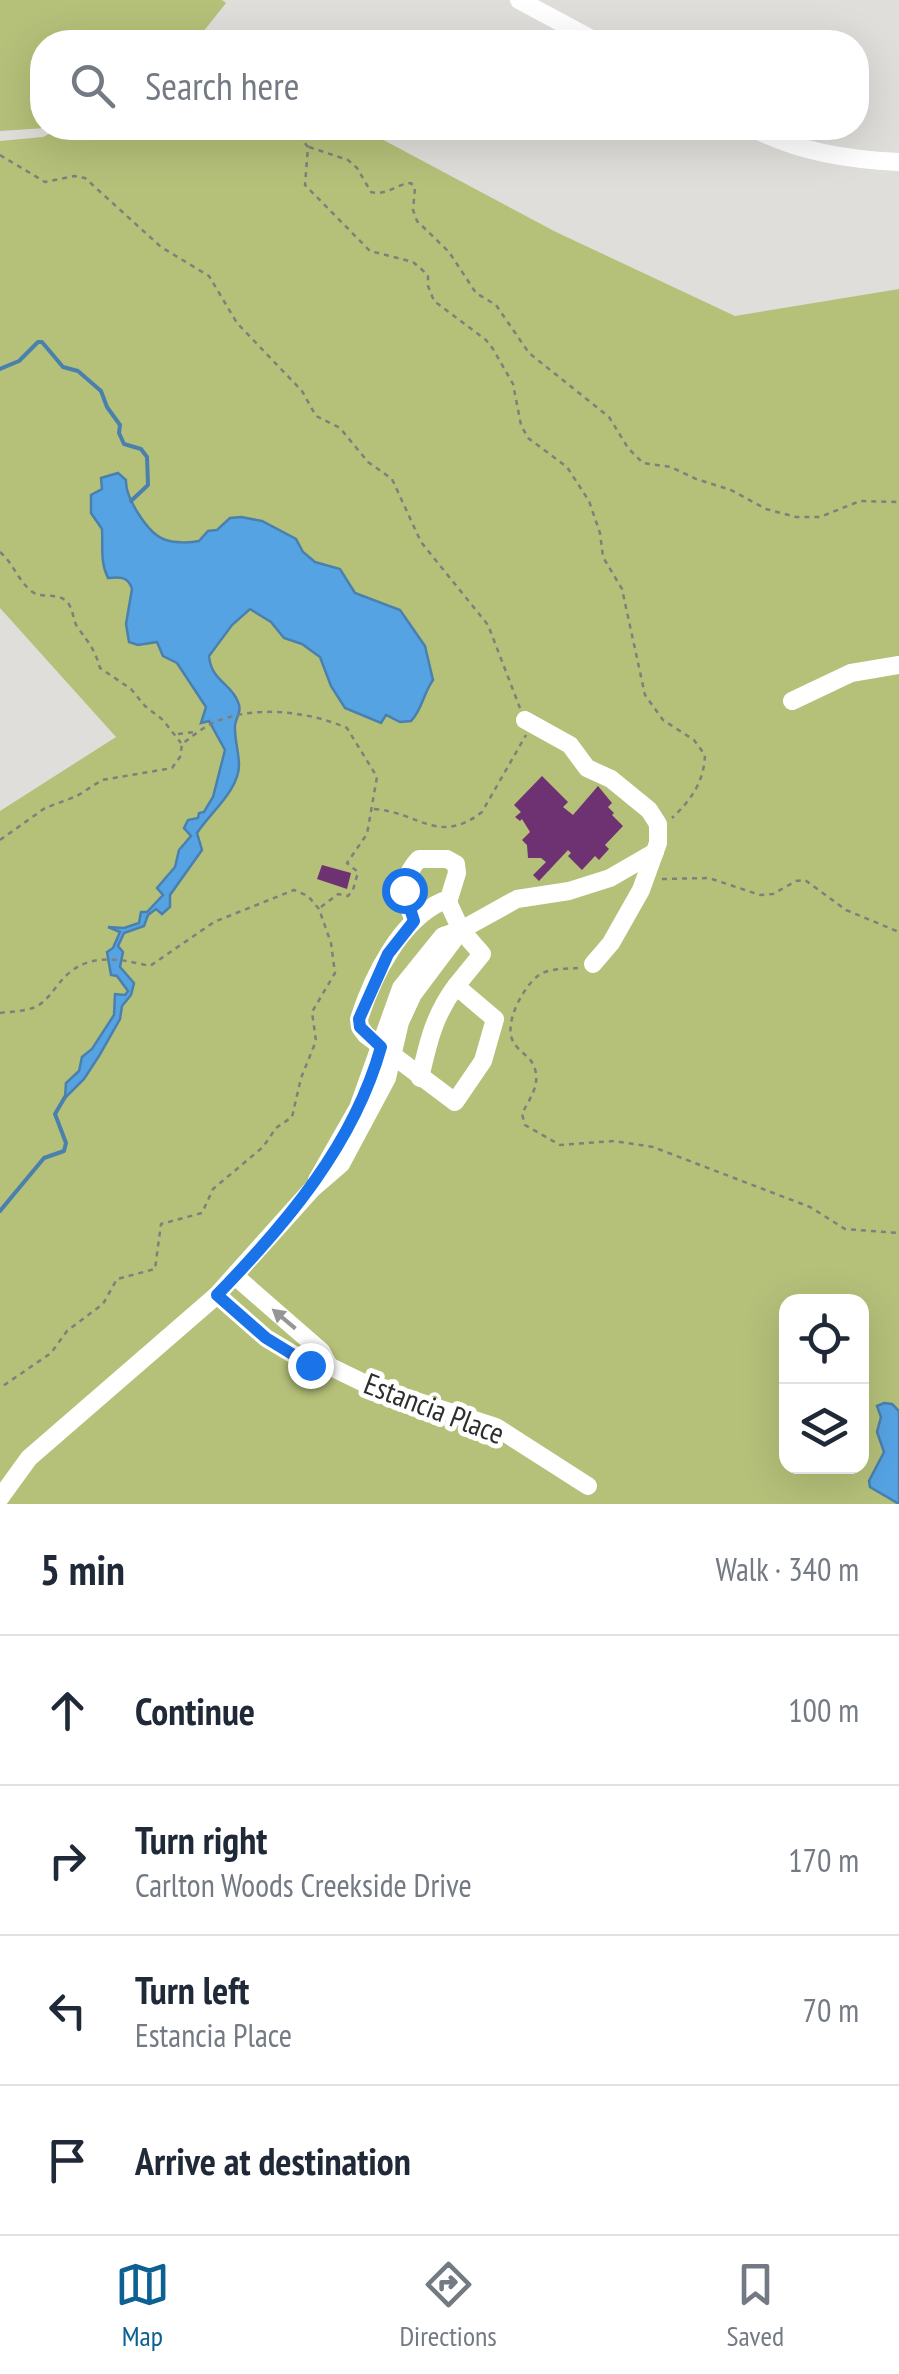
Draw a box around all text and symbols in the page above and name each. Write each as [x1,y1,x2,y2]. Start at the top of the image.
search box [30,30,869,140]
icon: search [65,58,120,113]
text: Search here [145,61,299,110]
route start [382,868,428,914]
map controls [779,1294,869,1474]
button: locate [779,1294,869,1384]
one-way arrow [272,1309,297,1331]
route end [288,1343,334,1389]
street label: Estancia Place [359,1363,510,1452]
button: layers [779,1384,869,1474]
text: 5 min [40,1542,125,1597]
text: Walk · 340 m [715,1548,859,1590]
icon: ahead [40,1683,95,1738]
text: Continue [135,1686,255,1735]
text: 100 m [788,1689,859,1731]
text: Turn right [135,1815,267,1864]
icon: right [40,1833,95,1888]
text: 170 m [788,1839,859,1881]
text: Carlton Woods Creekside Drive [135,1864,472,1906]
text: Turn left [135,1965,249,2014]
icon: left [40,1983,95,2038]
text: 70 m [803,1989,859,2031]
text: Estancia Place [135,2014,292,2056]
icon: arrive [40,2133,95,2188]
text: Arrive at destination [135,2136,411,2185]
tab: Map [115,2257,170,2354]
tab: Directions [399,2257,497,2354]
tab: Saved [726,2257,784,2354]

